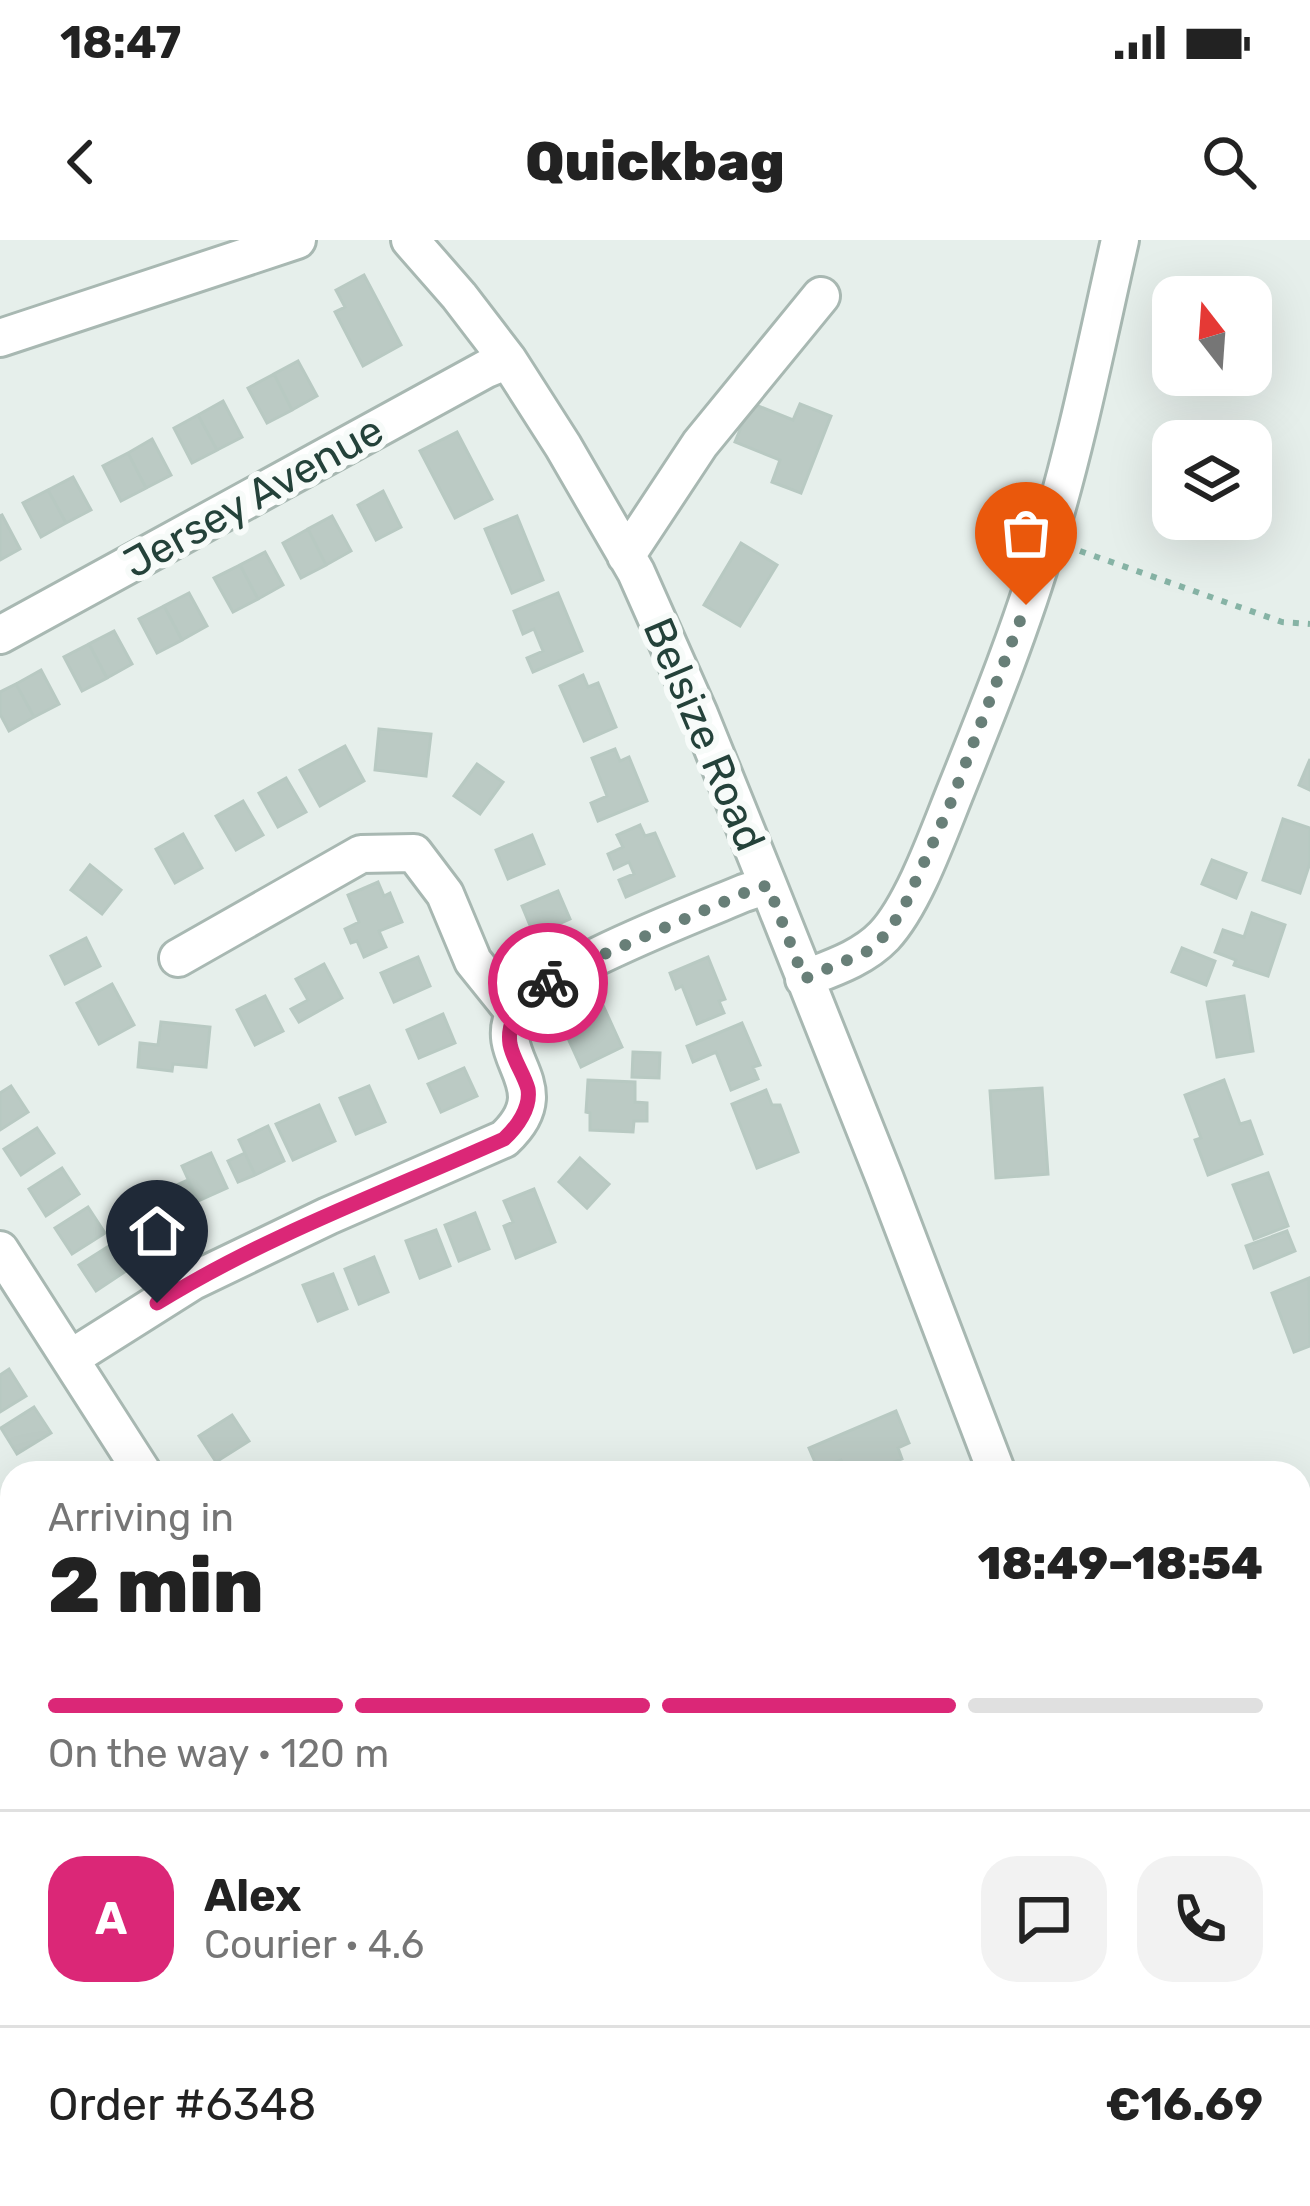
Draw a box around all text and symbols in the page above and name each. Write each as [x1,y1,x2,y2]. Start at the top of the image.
text: 18:47 [60,16,181,69]
icon: back [48,129,114,195]
icon: search [1196,129,1262,195]
text: Quickbag [525,130,785,194]
north arrow [1152,276,1272,396]
map controls [1152,276,1272,540]
street label: Jersey Avenue [115,405,392,589]
button: layers [1152,420,1272,540]
pin [975,482,1077,605]
icon: bag [993,500,1059,566]
street label: Belsize Road [633,611,776,858]
courier [488,923,608,1043]
icon: bike [515,950,581,1016]
pin [106,1180,208,1303]
icon: home [124,1198,190,1264]
text: Arriving in [48,1495,234,1541]
text: 18:49–18:54 [978,1537,1263,1590]
text: 2 min [48,1539,264,1632]
text: On the way · 120 m [48,1731,389,1777]
button: chat [981,1856,1107,1982]
button: phone [1137,1856,1263,1982]
text: Alex [204,1869,302,1922]
text: A [95,1892,127,1945]
text: Courier · 4.6 [204,1922,424,1968]
text: Order #6348 [48,2078,316,2131]
text: €16.69 [1105,2078,1263,2131]

